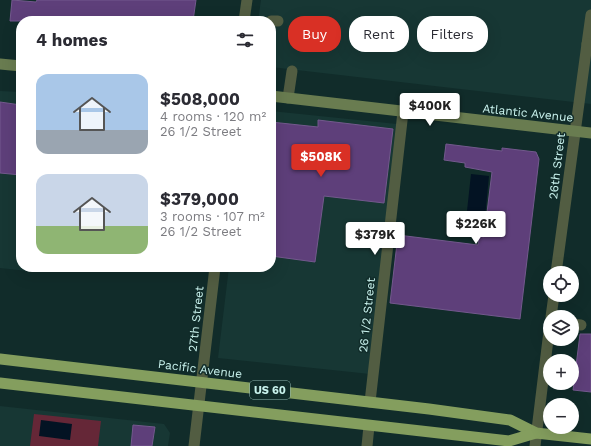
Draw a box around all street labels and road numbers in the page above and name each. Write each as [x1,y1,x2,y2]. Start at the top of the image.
street label: Atlantic Avenue [482,101,574,125]
street label: 26th Street [546,132,568,200]
street label: 26 1/2 Street [356,277,378,353]
street label: 27th Street [186,285,206,353]
street label: Pacific Avenue [157,357,243,381]
road number: US 60 [250,381,290,399]

